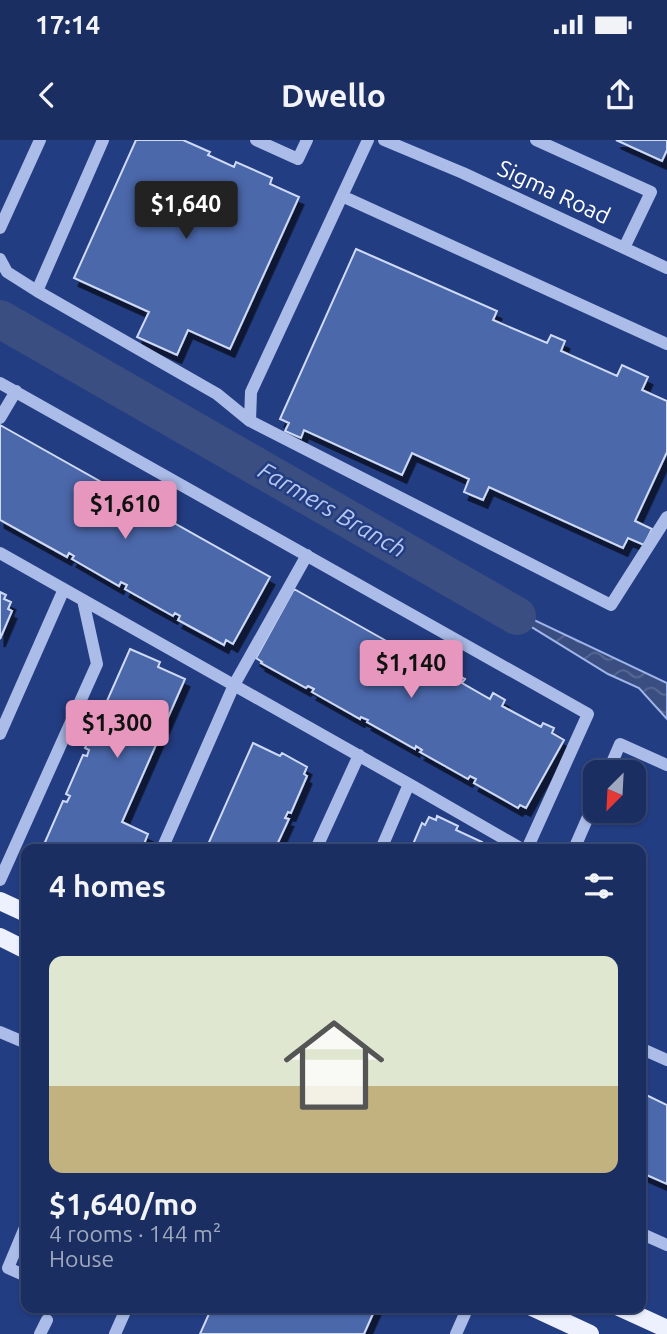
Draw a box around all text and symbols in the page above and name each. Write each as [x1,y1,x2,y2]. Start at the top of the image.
text: 17:14 [35,10,100,39]
icon: back [28,76,66,114]
icon: share [601,76,639,114]
text: Dwello [281,77,386,113]
street label: Sigma Road [494,155,614,228]
pin: $1,640 [129,182,243,241]
text: $1,640 [151,191,221,216]
water label: Farmers Branch [254,456,411,563]
pin: $1,610 [68,482,182,541]
text: $1,610 [90,491,160,516]
pin: $1,140 [354,640,468,700]
text: $1,140 [376,650,446,675]
pin: $1,300 [60,700,174,760]
text: $1,300 [82,710,152,735]
north arrow [583,760,646,822]
map controls [583,760,646,823]
icon: filters [580,867,618,905]
text: 4 homes [49,869,166,903]
icon: home [271,1002,397,1128]
text: $1,640/mo [49,1187,198,1221]
text: 4 rooms · 144 m² [49,1221,221,1246]
text: House [49,1246,114,1271]

